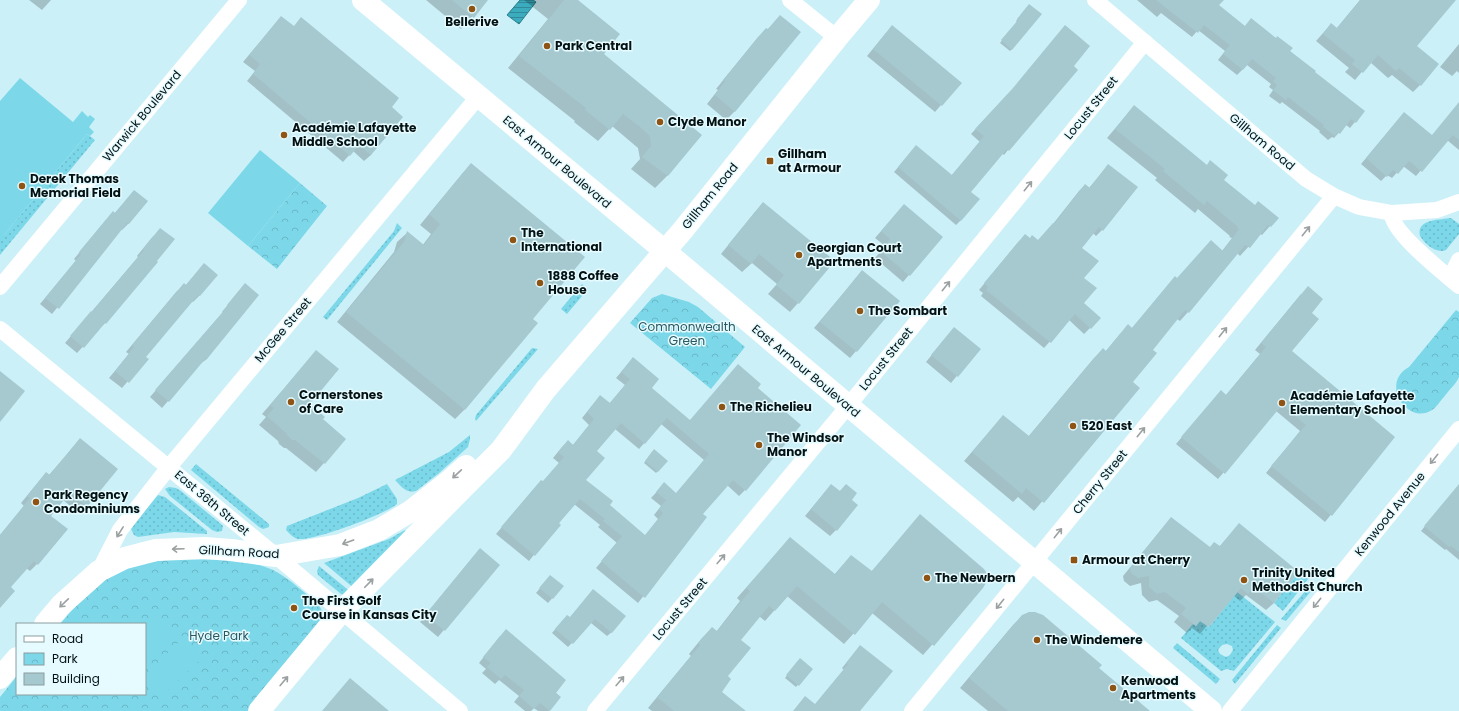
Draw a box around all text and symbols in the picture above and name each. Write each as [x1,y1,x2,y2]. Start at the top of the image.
marker: Bellerive [467,4,477,14]
place label: Bellerive [445,13,499,30]
place label: Park Central [555,37,632,54]
marker: Park Central [542,41,552,51]
street label: Warwick Boulevard [98,66,185,165]
street label: Locust Street [1060,72,1121,143]
street label: Gillham Road [1226,109,1299,174]
street label: East Armour Boulevard [500,111,615,212]
place label: Clyde Manor [668,113,746,130]
marker: Clyde Manor [655,117,665,127]
place label: Académie Lafayette Middle School [292,119,417,150]
marker: Académie Lafayette Middle School [279,130,289,140]
place label: Gillham at Armour [778,145,841,176]
marker: Gillham at Armour [765,156,775,166]
street label: Gillham Road [678,159,742,232]
place label: Derek Thomas Memorial Field [30,170,121,201]
one-way arrow [1024,180,1033,191]
marker: Derek Thomas Memorial Field [17,181,27,191]
place label: The International [521,224,602,255]
one-way arrow [1301,226,1310,237]
marker: The International [508,235,518,245]
place label: Georgian Court Apartments [807,239,902,270]
marker: Georgian Court Apartments [794,250,804,260]
place label: 1888 Coffee House [548,267,619,298]
marker: 1888 Coffee House [535,278,545,288]
one-way arrow [941,281,950,292]
street label: McGee Street [250,294,315,366]
place label: The Sombart [868,302,947,319]
marker: The Sombart [855,306,865,316]
park label: Commonwealth Green [638,318,736,349]
street label: East Armour Boulevard [749,320,864,421]
street label: Locust Street [855,323,916,394]
one-way arrow [1219,326,1228,337]
place label: Cornerstones of Care [299,386,383,417]
place label: Académie Lafayette Elementary School [1290,387,1415,418]
marker: Cornerstones of Care [286,397,296,407]
place label: The Richelieu [730,398,812,415]
marker: Académie Lafayette Elementary School [1277,398,1287,408]
marker: The Richelieu [717,402,727,412]
place label: 520 East [1081,417,1132,434]
marker: 520 East [1068,421,1078,431]
one-way arrow [1136,427,1145,437]
place label: The Windsor Manor [767,429,844,460]
marker: The Windsor Manor [754,440,764,450]
street label: Cherry Street [1068,446,1131,518]
one-way arrow [1430,453,1439,464]
street label: East 36th Street [171,466,253,539]
street label: Kenwood Avenue [1350,468,1429,559]
one-way arrow [452,469,462,478]
place label: Park Regency Condominiums [44,486,140,517]
marker: Park Regency Condominiums [31,497,41,507]
one-way arrow [116,526,124,537]
one-way arrow [1054,527,1063,538]
one-way arrow [341,539,354,546]
street label: Gillham Road [198,541,280,562]
one-way arrow [172,545,185,553]
place label: Armour at Cherry [1082,551,1191,568]
one-way arrow [716,554,725,565]
marker: Armour at Cherry [1069,555,1079,565]
place label: Trinity United Methodist Church [1252,564,1363,595]
place label: The Newbern [935,569,1016,586]
marker: The Newbern [922,573,932,583]
street label: Locust Street [648,574,711,644]
marker: Trinity United Methodist Church [1239,575,1249,585]
one-way arrow [364,578,374,588]
place label: The First Golf Course in Kansas City [302,592,437,623]
one-way arrow [59,598,69,607]
one-way arrow [995,598,1004,609]
one-way arrow [1313,598,1322,609]
marker: The First Golf Course in Kansas City [289,603,299,613]
legend [16,623,146,695]
park label: Hyde Park [189,627,250,644]
text: Road [52,630,83,647]
place label: The Windemere [1045,631,1143,648]
marker: The Windemere [1032,635,1042,645]
text: Park [52,650,79,667]
text: Building [52,670,100,687]
place label: Kenwood Apartments [1121,672,1196,703]
one-way arrow [280,676,289,687]
one-way arrow [615,676,624,686]
marker: Kenwood Apartments [1108,683,1118,693]

